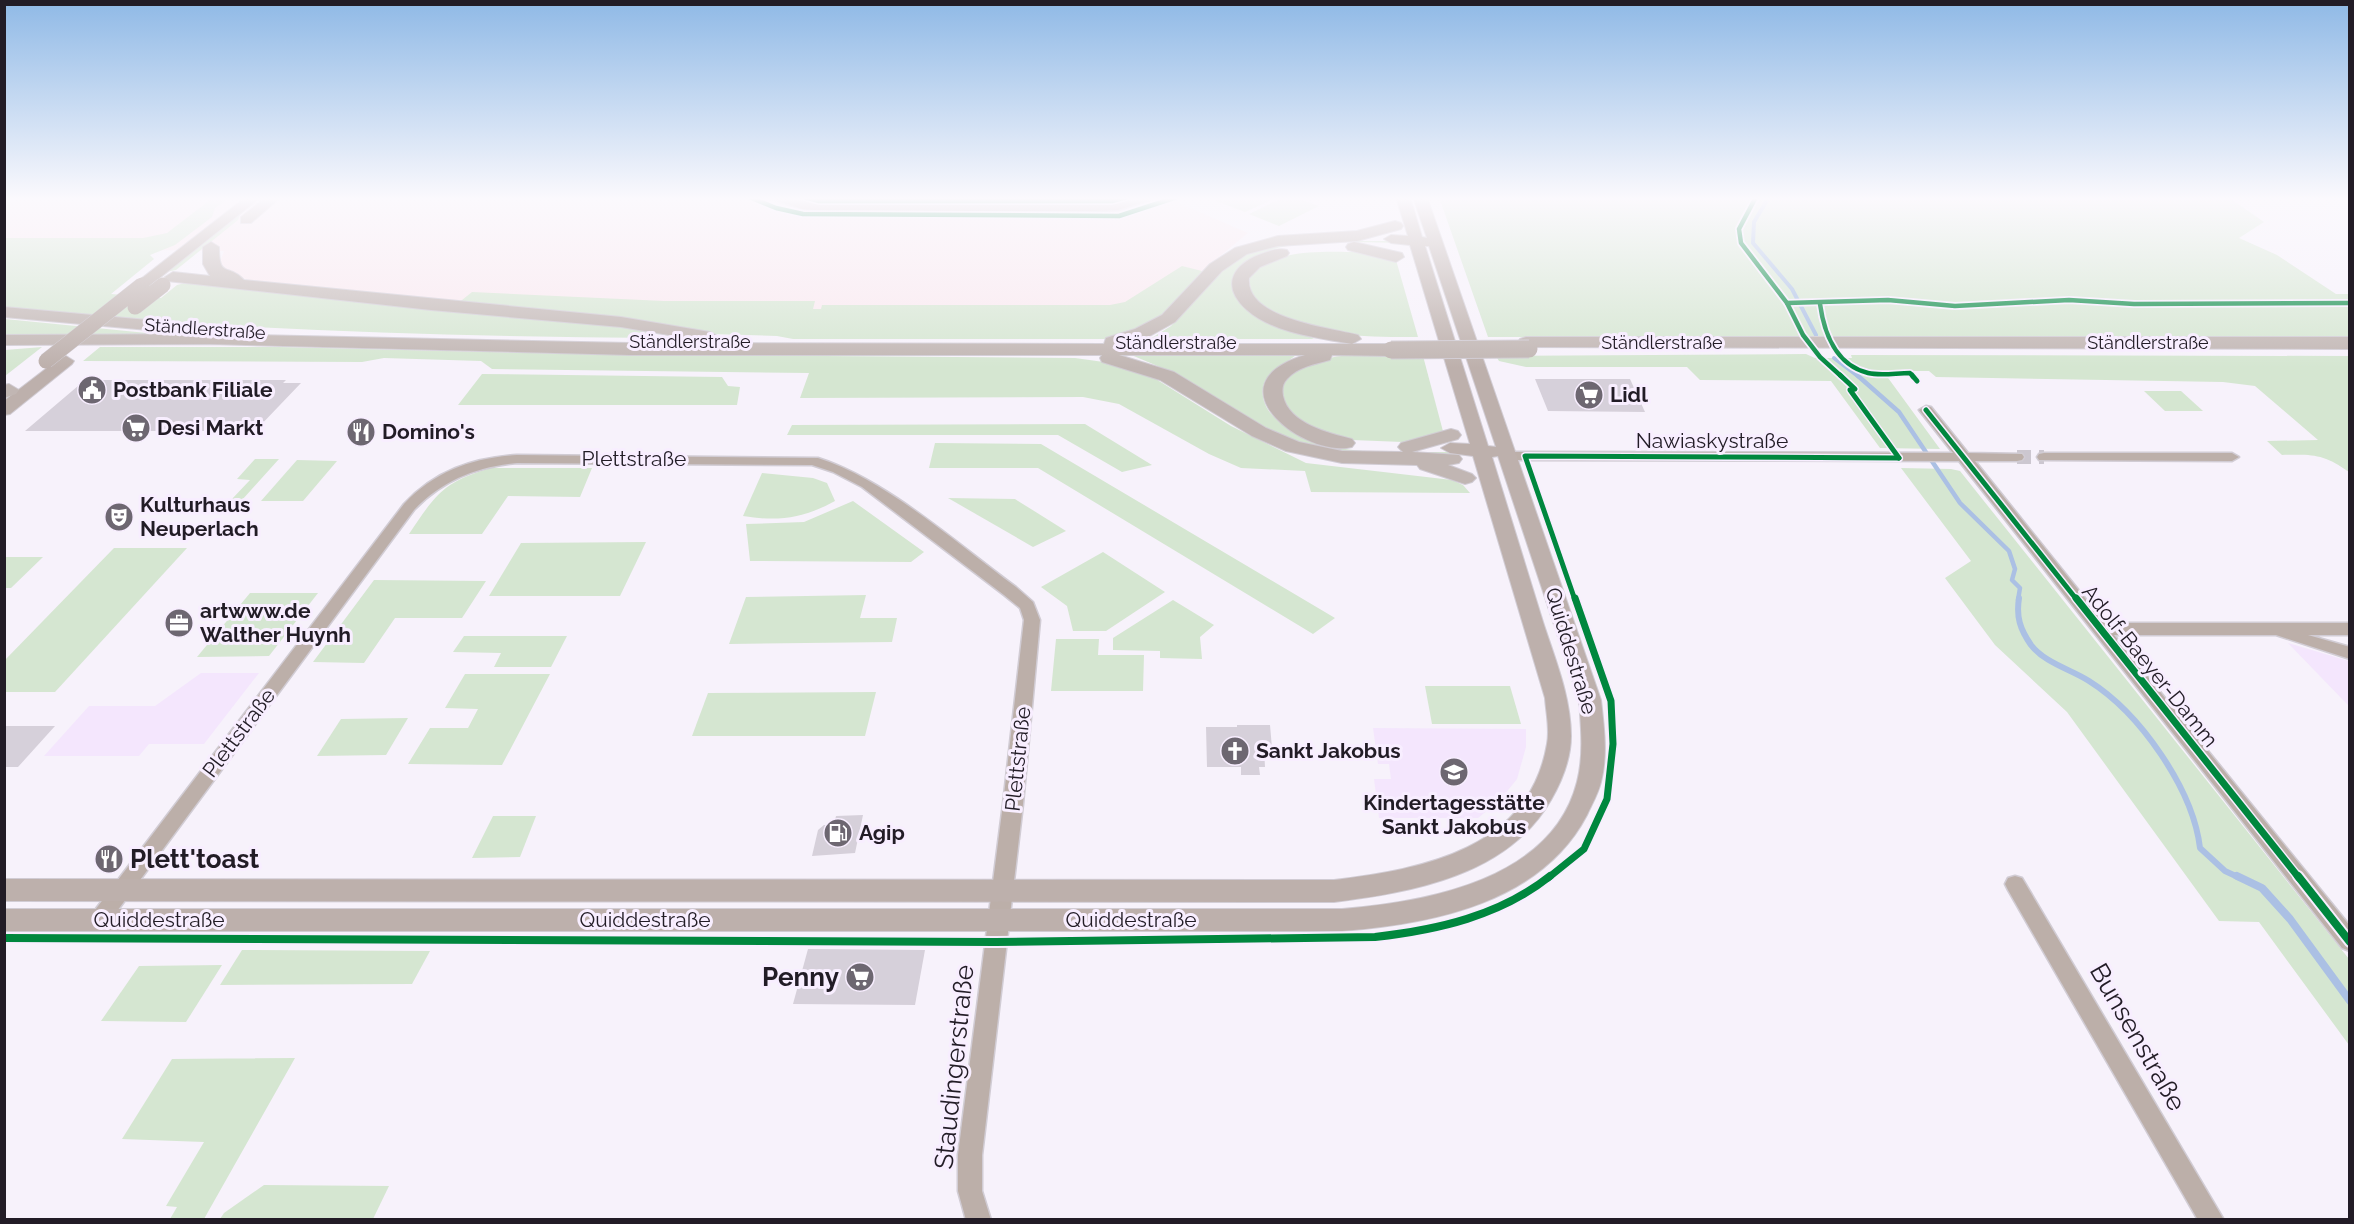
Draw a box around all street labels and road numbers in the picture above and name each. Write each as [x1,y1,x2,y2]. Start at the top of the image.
street label: Ständlerstraße [144,314,267,343]
street label: Ständlerstraße [629,331,751,352]
street label: Ständlerstraße [1115,332,1237,353]
street label: Ständlerstraße [1601,332,1723,353]
street label: Ständlerstraße [2087,332,2209,353]
street label: Nawiaskystraße [1636,428,1788,453]
street label: Plettstraße [582,446,686,471]
street label: Adolf-Baeyer-Damm [2077,579,2224,752]
street label: Quiddestraße [1540,585,1603,717]
street label: Plettstraße [197,683,280,782]
street label: Plettstraße [1000,705,1035,812]
street label: Quiddestraße [93,907,225,932]
street label: Quiddestraße [579,907,711,932]
street label: Quiddestraße [1065,907,1197,932]
street label: Bunsenstraße [2084,958,2192,1116]
street label: Staudingerstraße [928,963,980,1171]

